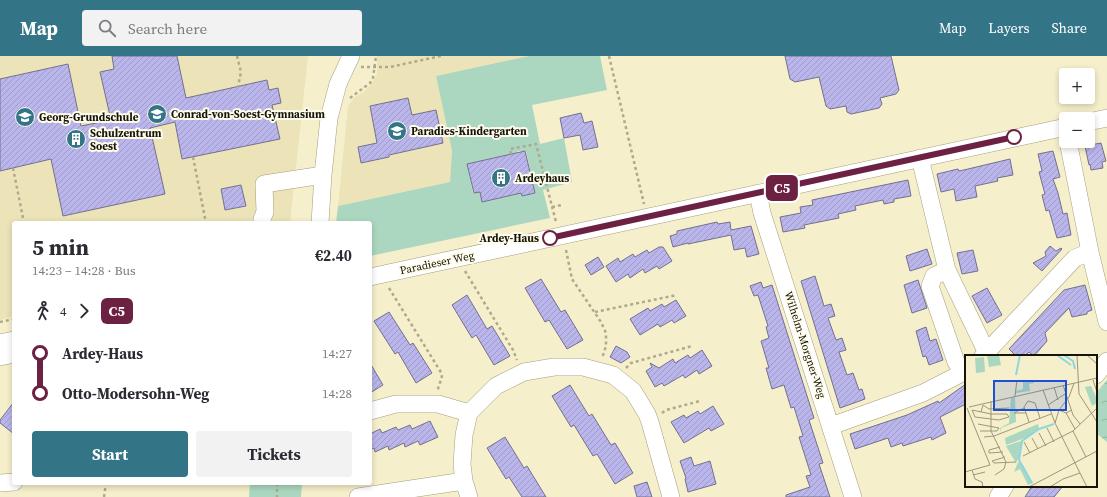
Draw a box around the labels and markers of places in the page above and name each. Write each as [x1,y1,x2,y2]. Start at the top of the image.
school or university icon: Conrad-von-Soest-Gymnasium [146,103,168,125]
school or university icon: Georg-Grundschule [14,106,36,128]
place label: Conrad-von-Soest-Gymnasium [171,107,325,122]
place label: Georg-Grundschule [39,110,139,125]
school or university icon: Paradies-Kindergarten [386,120,408,142]
place label: Paradies-Kindergarten [411,124,527,139]
place label: Schulzentrum Soest [90,126,162,154]
building icon: Schulzentrum Soest [65,128,87,150]
unlabelled marker [1006,129,1022,145]
building icon: Ardeyhaus [490,167,512,189]
place label: Ardeyhaus [515,171,569,186]
marker: Ardey-Haus [542,230,558,246]
place label: Ardey-Haus [480,231,539,246]

